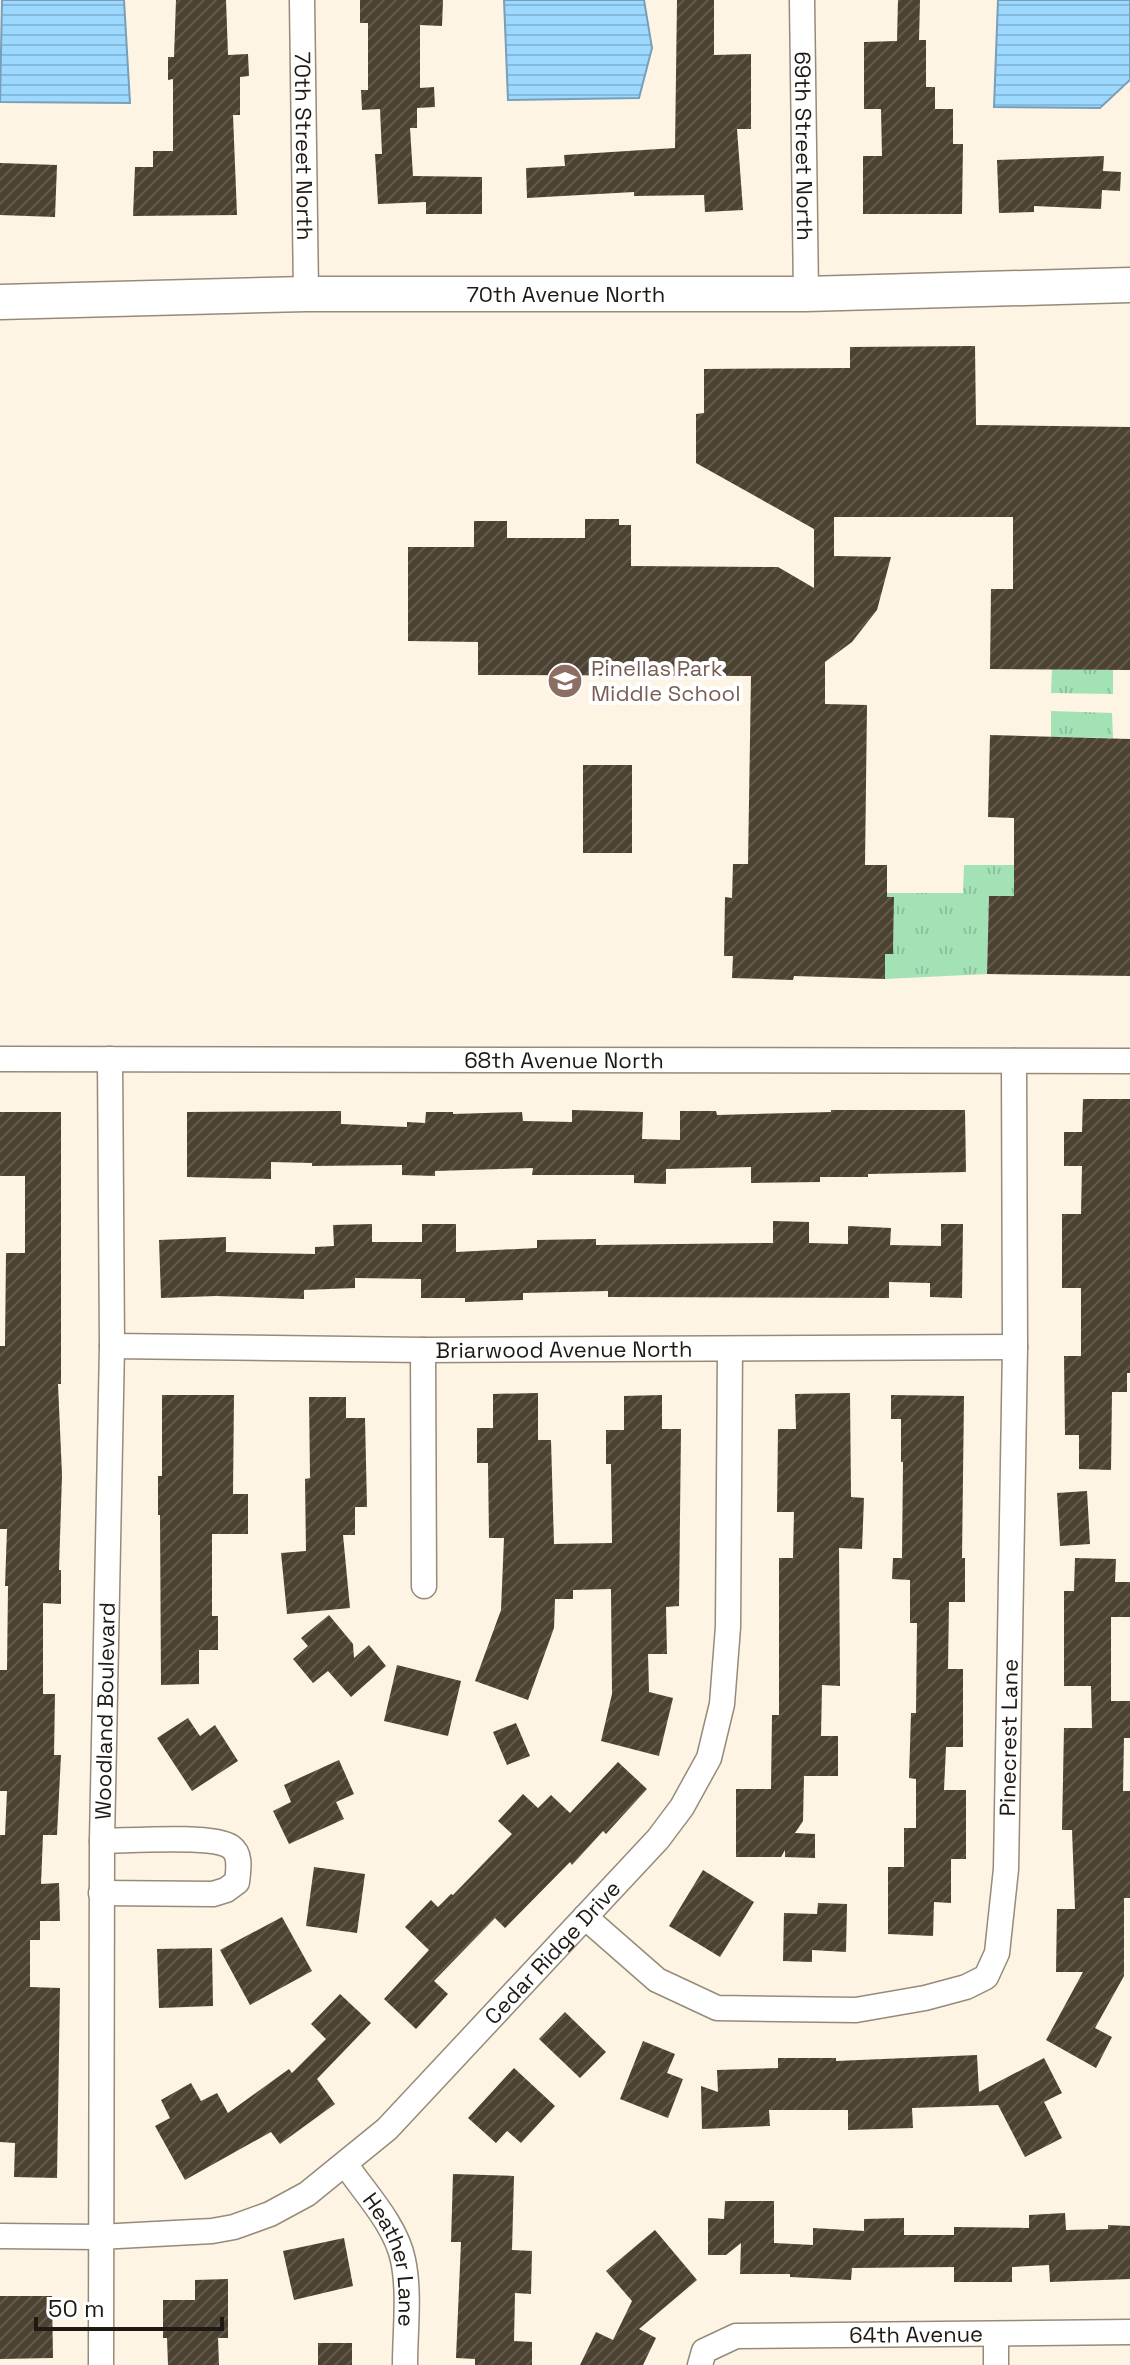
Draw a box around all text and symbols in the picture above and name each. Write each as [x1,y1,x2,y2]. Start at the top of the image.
street label: 70th Street North [289,51,319,241]
street label: 69th Street North [789,51,819,241]
street label: 70th Avenue North [466,280,665,308]
place label: Pinellas Park Middle School [591,654,741,707]
school or university icon: Pinellas Park Middle School [546,662,584,700]
street label: 68th Avenue North [464,1046,664,1074]
street label: Briarwood Avenue North [435,1335,692,1364]
street label: Woodland Boulevard [88,1602,121,1820]
street label: Pinecrest Lane [993,1659,1024,1817]
street label: Cedar Ridge Drive [478,1874,626,2030]
street label: Heather Lane [357,2187,421,2327]
scale bar [36,2281,222,2331]
text: 50 m [48,2293,105,2324]
street label: 64th Avenue [849,2319,983,2349]

